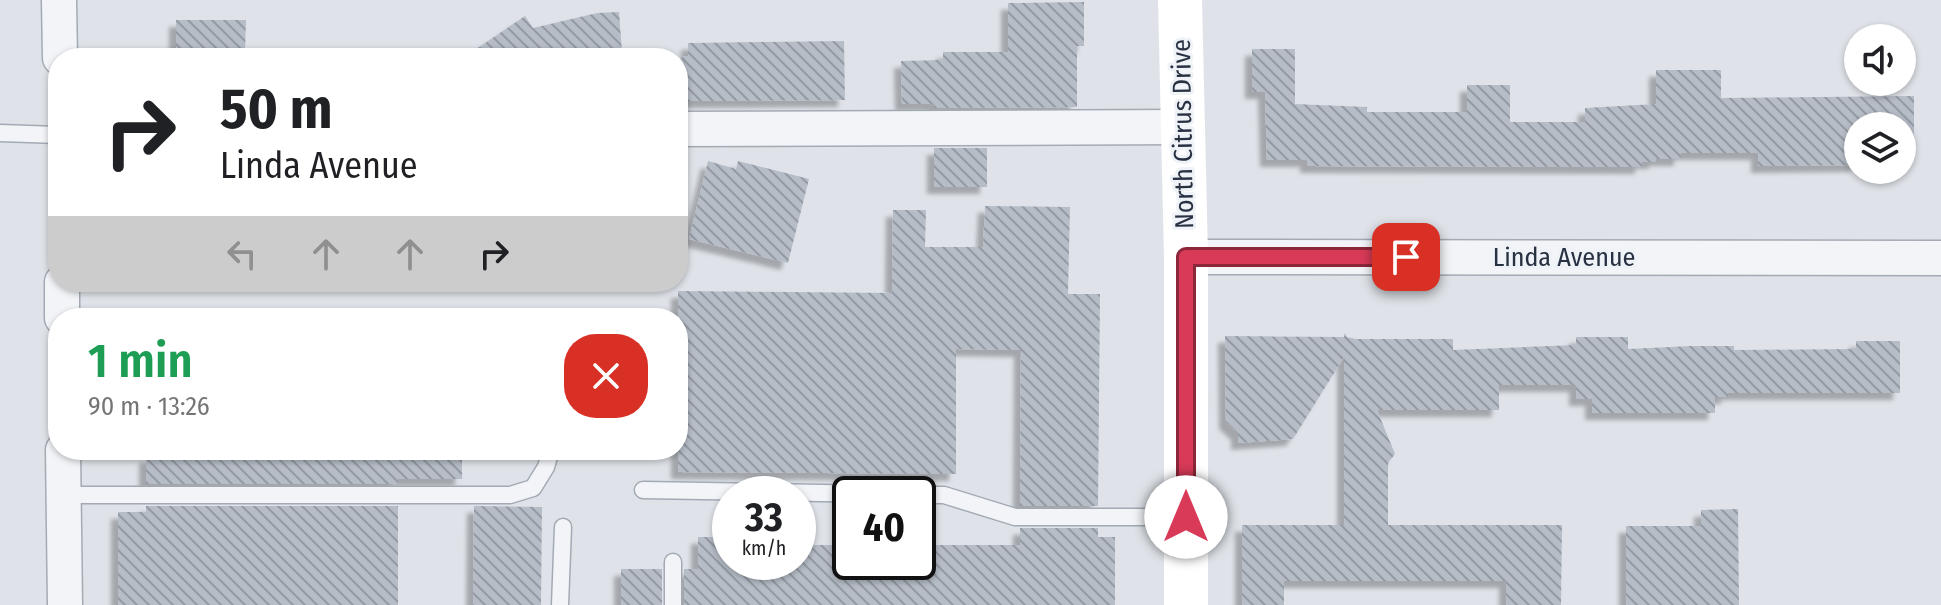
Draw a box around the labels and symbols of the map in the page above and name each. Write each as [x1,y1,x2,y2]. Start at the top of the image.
street label: North Citrus Drive [1166,39,1200,229]
pin [1372,223,1440,291]
street label: Linda Avenue [1493,242,1635,273]
position arrow [1144,475,1228,559]
speed limit sign: 40 [832,476,936,580]

